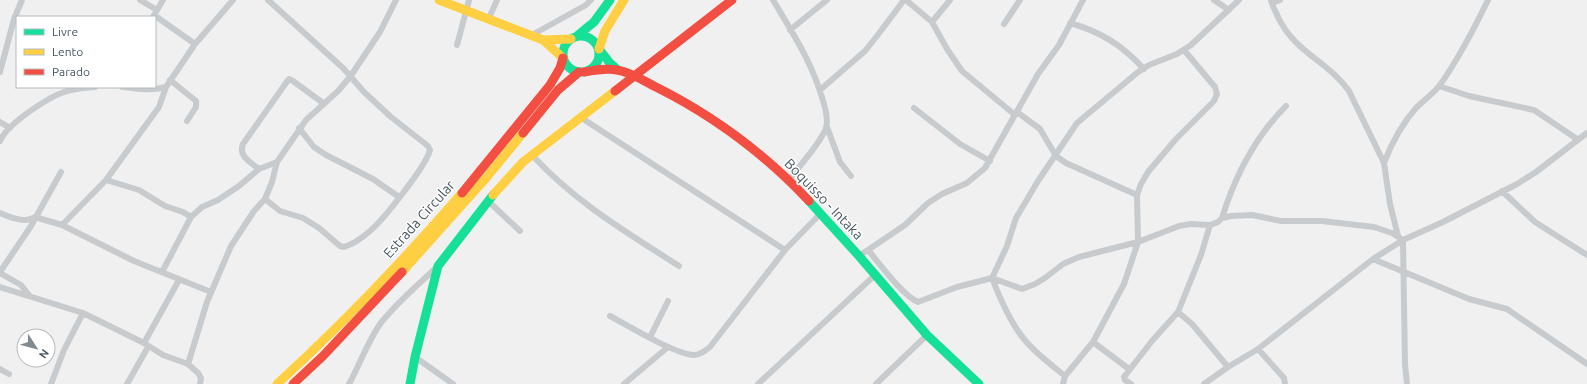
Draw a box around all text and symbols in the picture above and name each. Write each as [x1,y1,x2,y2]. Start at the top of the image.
legend [16,16,156,88]
text: Livre [52,25,78,38]
text: Lento [52,45,83,58]
text: Parado [52,65,90,78]
street label: Boquisso - Intaka [781,155,867,243]
street label: Estrada Circular [380,177,458,261]
north arrow [16,328,56,368]
text: N [37,347,51,361]

